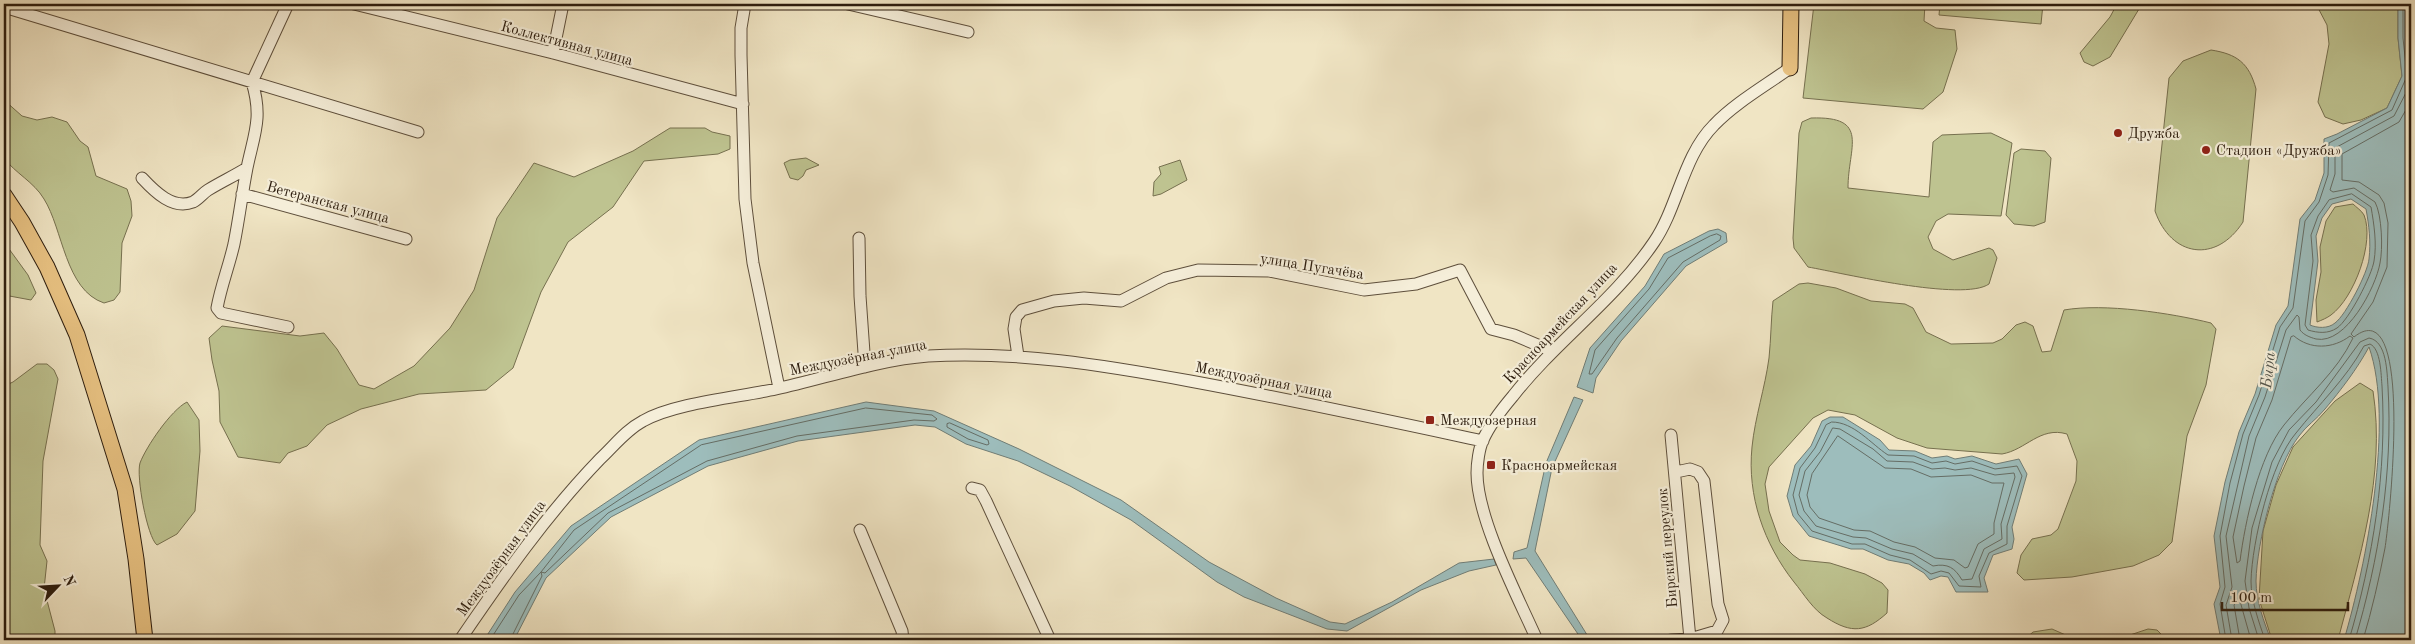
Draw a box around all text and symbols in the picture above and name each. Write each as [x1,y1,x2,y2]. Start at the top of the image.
street label: Коллективная улица [499,20,635,69]
marker: Дружба [2112,127,2124,139]
place label: Дружба [2128,127,2180,142]
marker: Стадион «Дружба» [2200,144,2212,156]
place label: Стадион «Дружба» [2216,144,2342,159]
street label: Ветеранская улица [265,180,391,227]
street label: улица Пугачёва [1259,252,1365,283]
street label: Красноармейская улица [1501,260,1621,387]
street label: Междуозёрная улица [788,338,929,379]
water label: Бира [2259,351,2279,390]
street label: Междуозёрная улица [1194,361,1334,402]
marker: Междуозерная [1424,414,1436,426]
place label: Междуозерная [1440,414,1537,429]
marker: Красноармейская [1485,459,1497,471]
place label: Красноармейская [1501,459,1618,474]
street label: Бирский переулок [1656,487,1681,608]
street label: Междуозёрная улица [455,498,550,620]
north arrow [32,562,82,612]
text: N [60,573,78,589]
scale bar [2222,579,2349,611]
text: 100 m [2230,591,2272,606]

